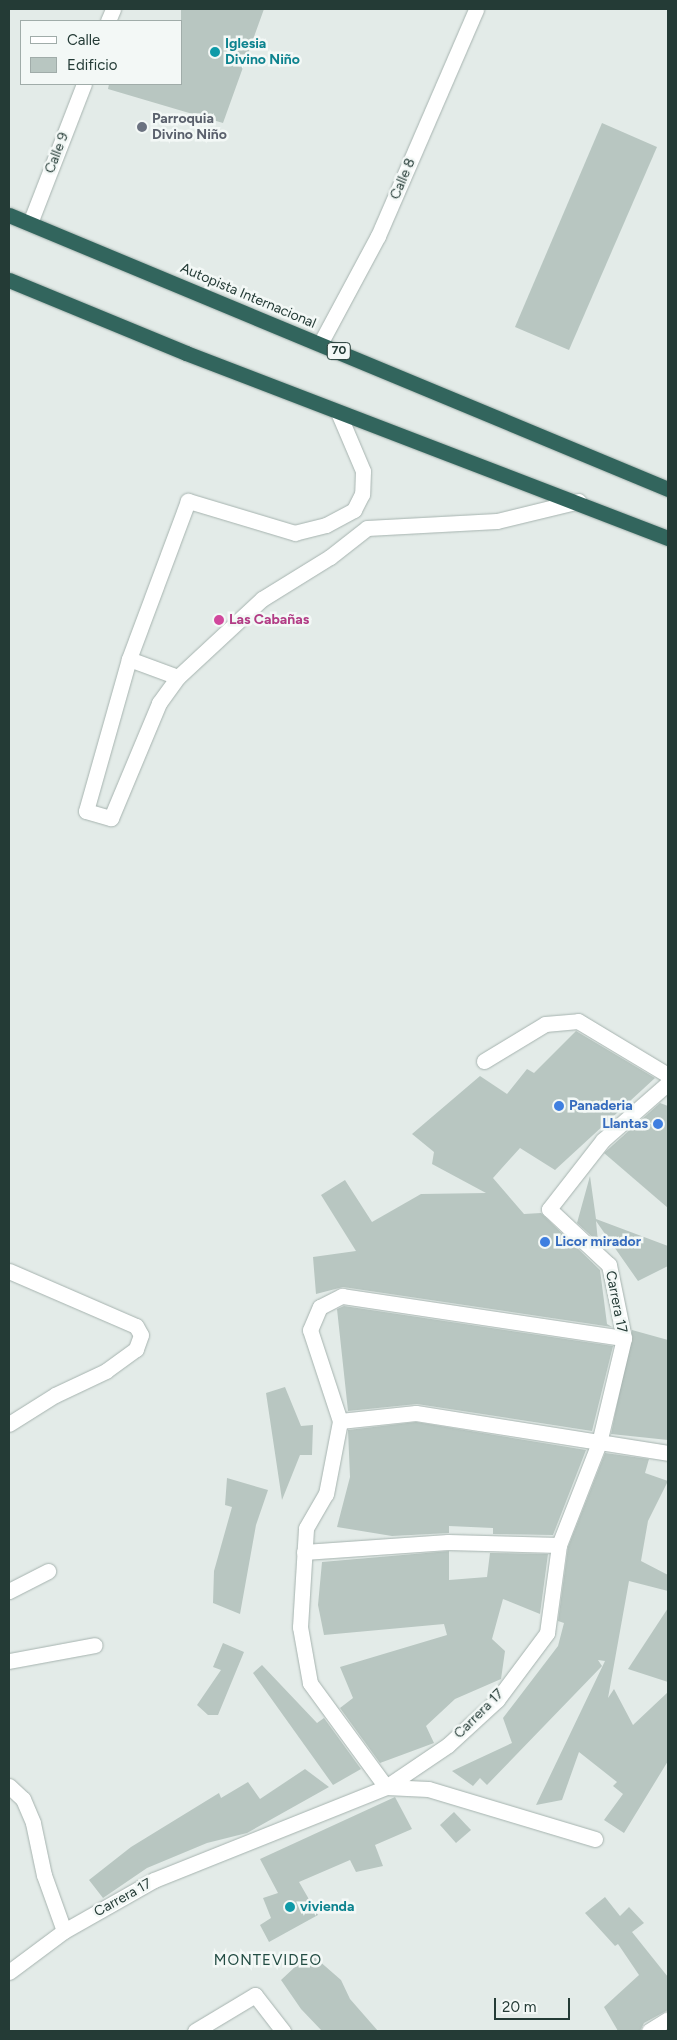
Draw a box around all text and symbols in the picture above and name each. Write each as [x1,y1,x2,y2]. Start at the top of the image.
legend [20,20,182,85]
text: Calle [67,31,100,49]
place label: Iglesia Divino Niño [225,36,300,68]
marker: Iglesia Divino Niño [209,46,221,58]
text: Edificio [67,56,117,74]
place label: Parroquia Divino Niño [152,111,227,144]
marker: Parroquia Divino Niño [136,121,148,133]
street label: Calle 9 [42,130,72,176]
street label: Calle 8 [387,156,419,202]
street label: Autopista Internacional [178,260,318,332]
road number: 70 [326,342,352,361]
place label: Las Cabañas [229,612,309,628]
marker: Las Cabañas [213,614,225,626]
place label: Panaderia [569,1098,633,1114]
marker: Panaderia [553,1100,565,1112]
place label: Llantas [602,1116,648,1132]
marker: Llantas [652,1118,664,1130]
place label: Licor mirador [555,1234,641,1250]
marker: Licor mirador [539,1236,551,1248]
street label: Carrera 17 [602,1269,630,1335]
street label: Carrera 17 [451,1686,507,1742]
street label: Carrera 17 [91,1875,155,1921]
place label: vivienda [300,1899,354,1915]
marker: vivienda [284,1901,296,1913]
district label: MONTEVIDEO [213,1952,323,1970]
scale bar [497,1988,573,2020]
text: 20 m [502,1998,536,2016]

